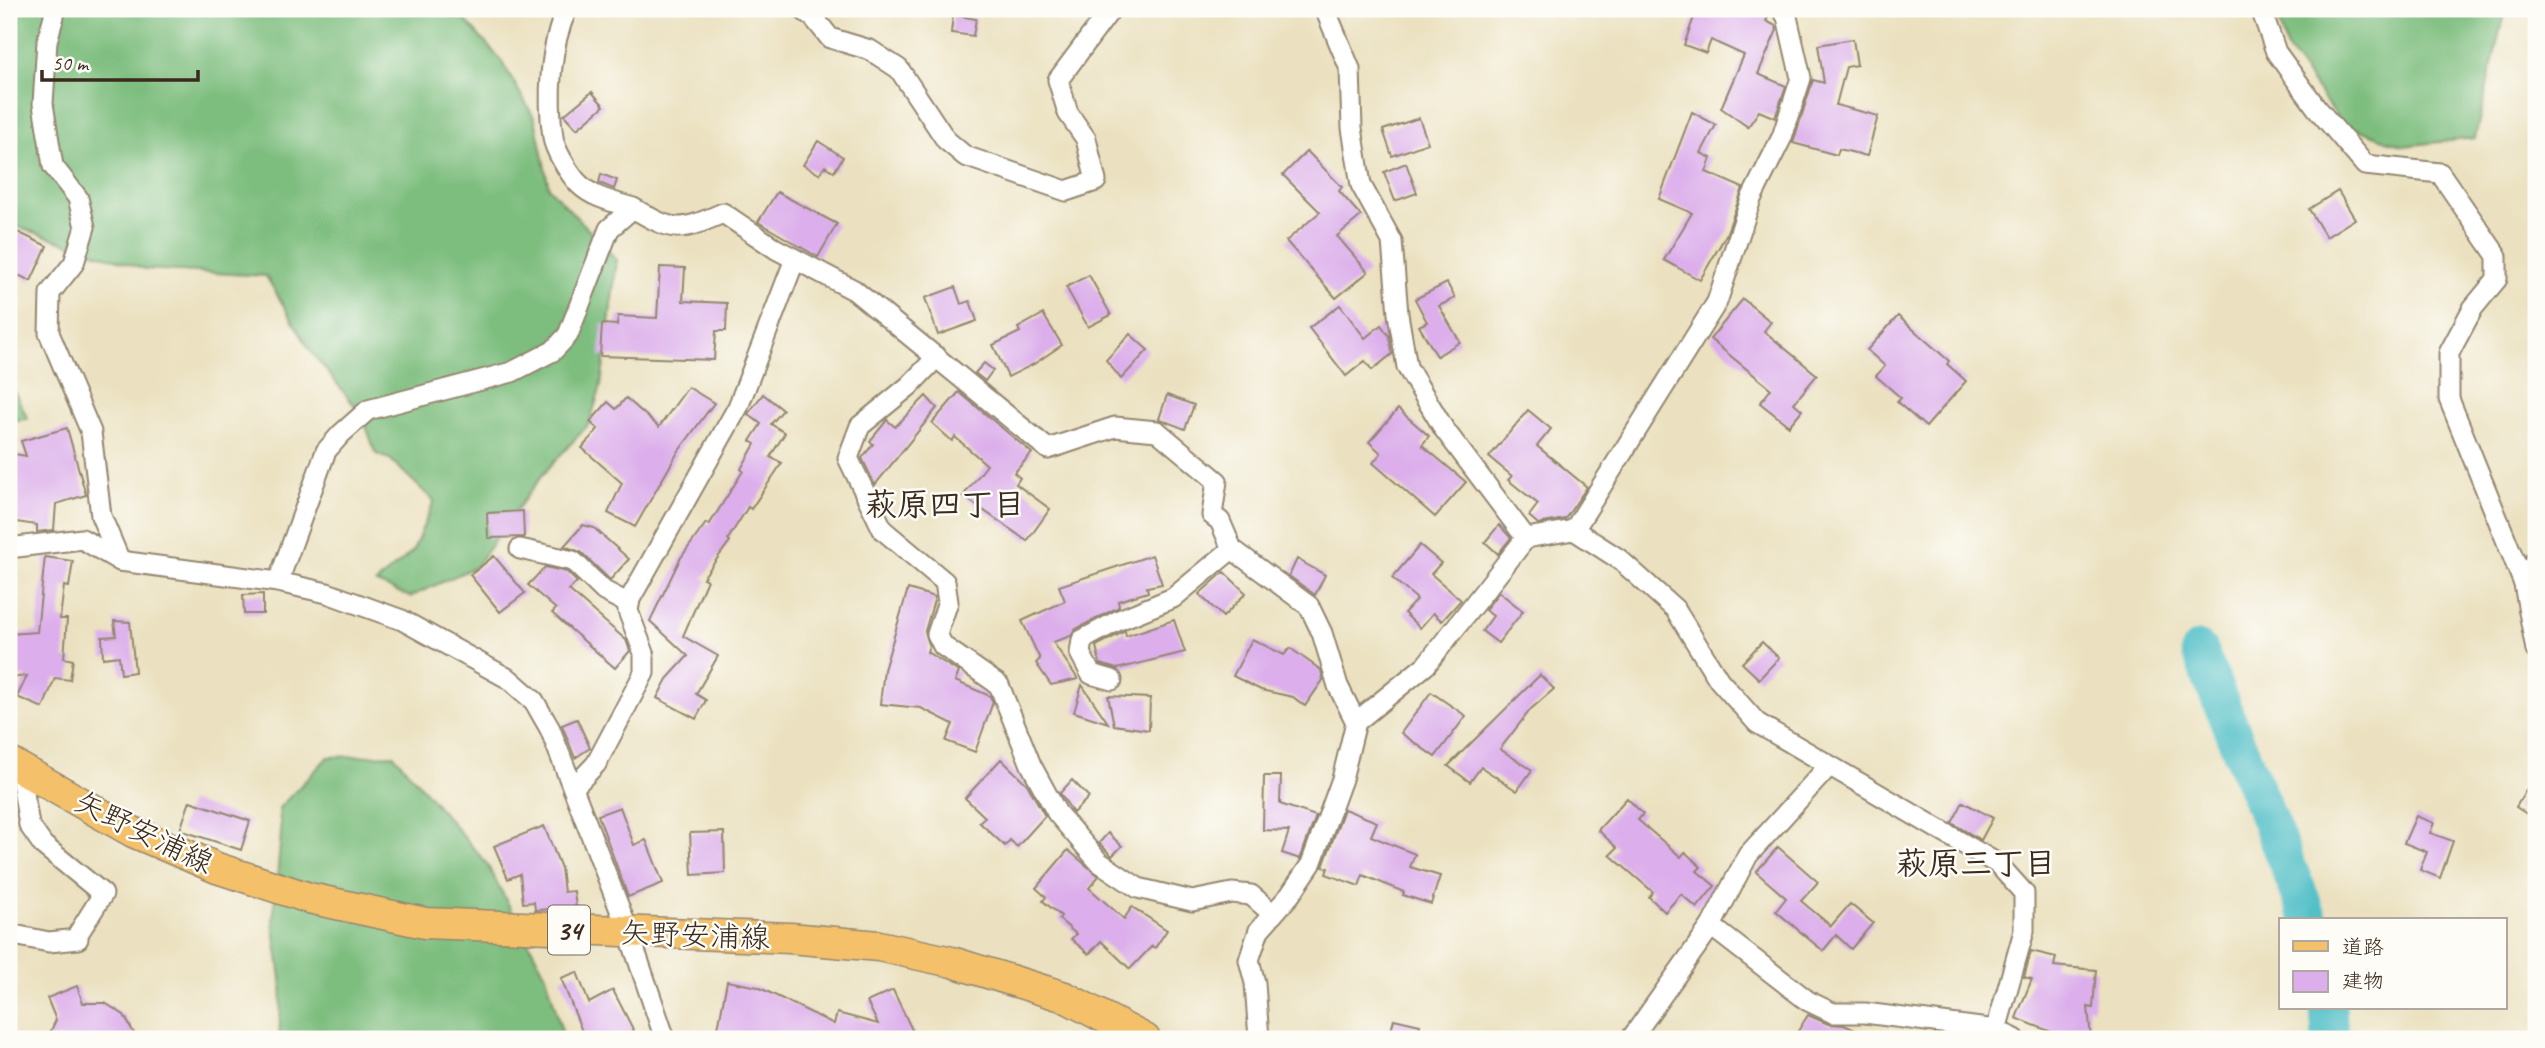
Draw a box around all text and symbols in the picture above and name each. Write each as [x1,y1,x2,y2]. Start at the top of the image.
scale bar [42,38,198,82]
text: 50 m [52,50,90,76]
district label: 萩原四丁目 [865,484,1025,525]
street label: 矢野安浦線 [68,782,220,882]
district label: 萩原三丁目 [1896,843,2056,884]
road number: 34 [548,906,590,954]
street label: 矢野安浦線 [619,913,771,957]
legend [2279,918,2506,1010]
text: 道路 [2342,934,2384,960]
text: 建物 [2342,968,2384,994]

